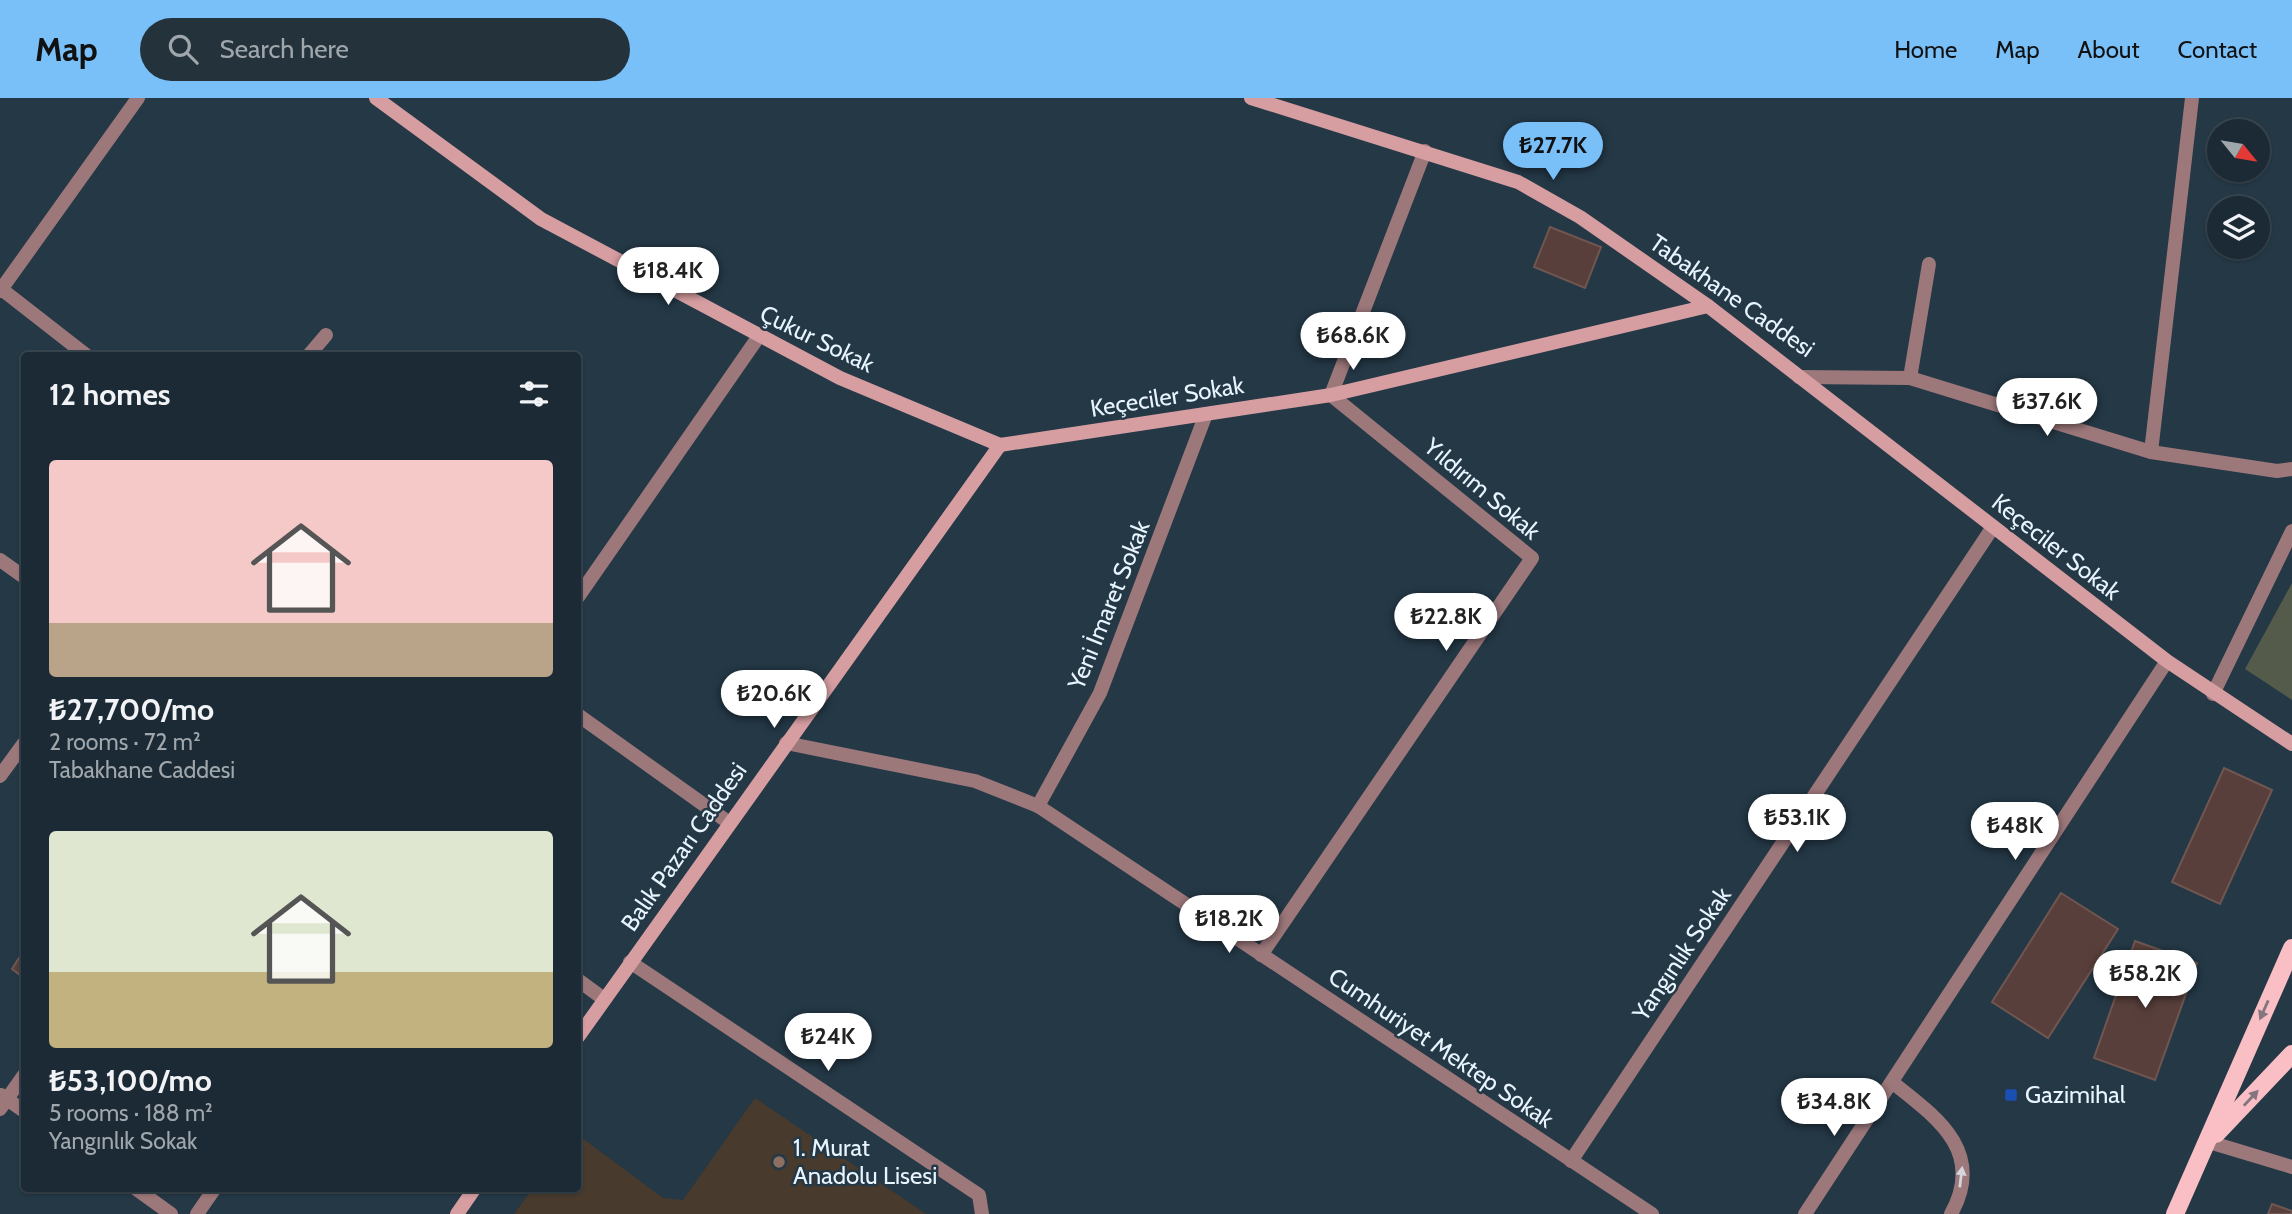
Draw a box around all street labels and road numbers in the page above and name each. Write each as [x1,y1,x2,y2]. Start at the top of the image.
street label: Tabakhane Caddesi [1644,228,1820,363]
street label: Çukur Sokak [755,298,879,379]
street label: Keçeciler Sokak [1088,370,1246,423]
street label: Yıldırım Sokak [1418,431,1547,546]
street label: Keçeciler Sokak [1986,487,2126,606]
street label: Yeni İmaret Sokak [1061,516,1156,694]
street label: Balık Pazarı Caddesi [615,757,752,936]
street label: Yangınlık Sokak [1626,881,1737,1027]
street label: Cumhuriyet Mektep Sokak [1323,961,1560,1134]

